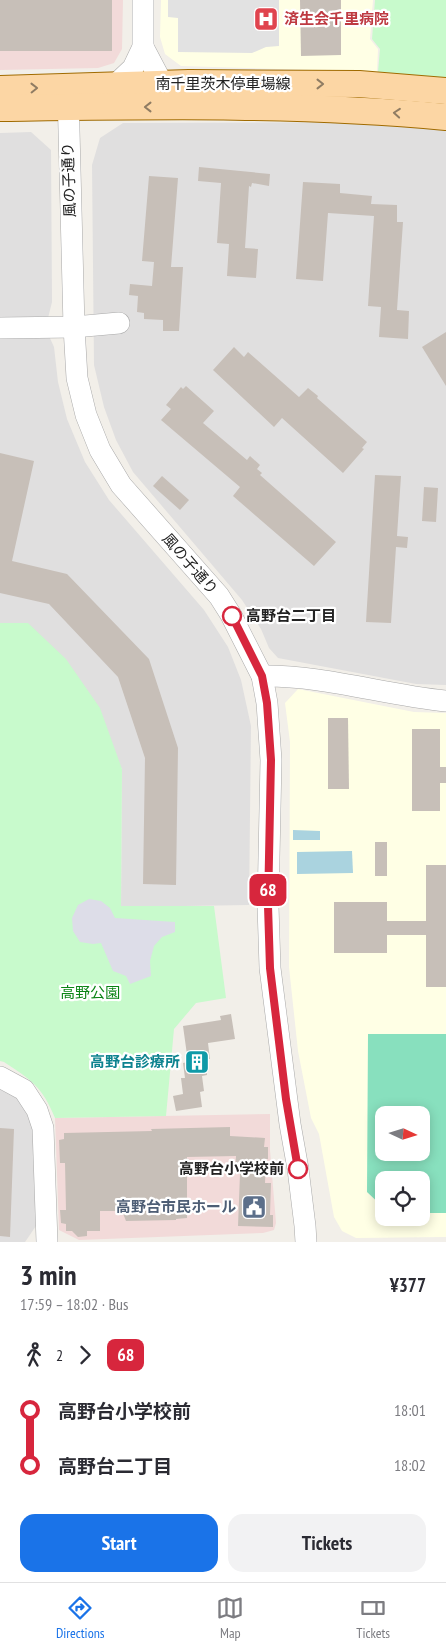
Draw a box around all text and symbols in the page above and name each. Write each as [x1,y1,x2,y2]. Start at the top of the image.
hospital icon: 済生会千里病院 [253,6,279,32]
place label: 済生会千里病院 [284,9,389,28]
street label: 南千里茨木停車場線 [155,74,291,93]
one-way arrow [316,79,324,89]
one-way arrow [30,83,38,94]
one-way arrow [143,102,151,112]
one-way arrow [393,107,401,118]
street label: 風の子通り [58,142,79,218]
street label: 風の子通り [159,529,222,598]
marker: 高野台二丁目 [222,606,242,626]
place label: 高野台二丁目 [246,606,336,625]
line badge: 68 [246,874,290,906]
text: 68 [259,878,277,901]
park label: 高野公園 [60,983,120,1002]
building icon: 高野台診療所 [184,1049,210,1075]
place label: 高野台診療所 [90,1052,180,1071]
north arrow [375,1106,430,1161]
map controls [375,1106,430,1226]
place label: 高野台小学校前 [179,1159,284,1178]
marker: 高野台小学校前 [288,1159,308,1179]
button: locate [375,1171,430,1226]
public building icon: 高野台市民ホール [241,1194,267,1220]
place label: 高野台市民ホール [116,1197,236,1216]
text: 3 min [20,1256,77,1293]
text: ¥377 [390,1273,426,1297]
text: 17:59 – 18:02 · Bus [20,1294,128,1314]
icon: walk [20,1341,48,1369]
icon: forward [71,1341,99,1369]
text: 68 [117,1343,134,1366]
text: 2 [56,1345,63,1365]
text: 高野台小学校前 [58,1399,191,1423]
text: 18:01 [394,1400,426,1420]
text: 高野台二丁目 [58,1454,172,1478]
text: 18:02 [394,1455,426,1475]
button: Start [20,1514,218,1572]
button: Tickets [228,1514,426,1572]
tab: Directions [56,1594,105,1642]
tab: Map [216,1594,244,1642]
tab: Tickets [356,1594,390,1642]

